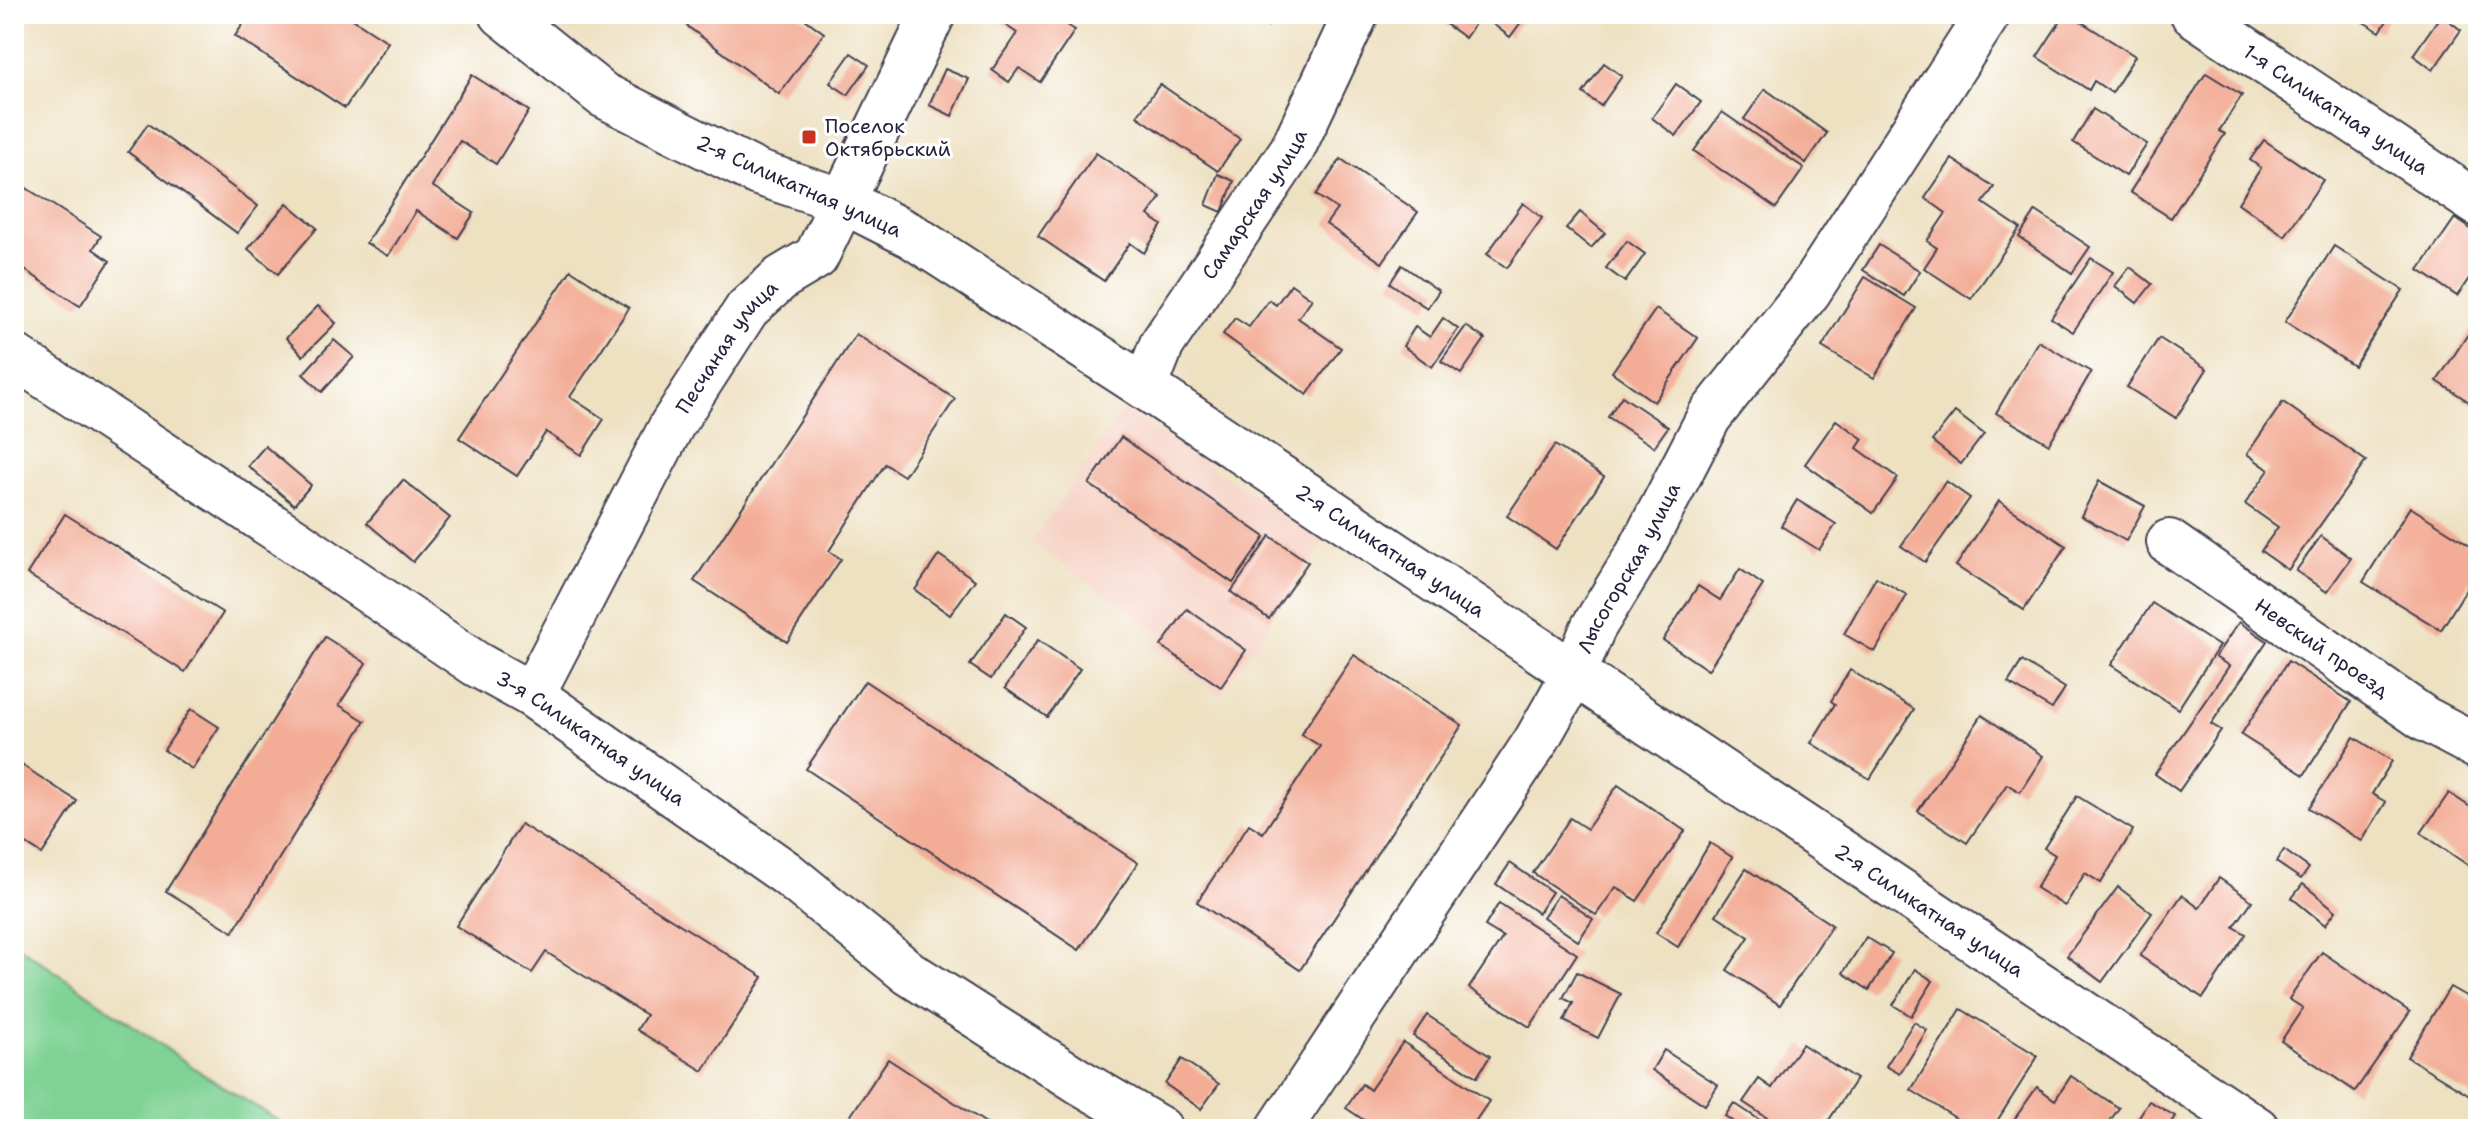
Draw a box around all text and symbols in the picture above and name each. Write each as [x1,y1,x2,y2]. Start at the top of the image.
street label: 1-я Силикатная улица [2239,38,2434,181]
place label: Поселок Октябрьский [825,113,951,162]
street label: Самарская улица [1196,125,1313,284]
marker: Поселок Октябрьский [800,128,818,146]
street label: 2-я Силикатная улица [692,129,906,243]
street label: Песчаная улица [670,274,784,418]
street label: 2-я Силикатная улица [1291,478,1490,623]
street label: Лысогорская улица [1571,478,1686,657]
street label: Невский проезд [2250,592,2395,704]
street label: 3-я Силикатная улица [492,665,691,812]
street label: 2-я Силикатная улица [1830,838,2029,983]

